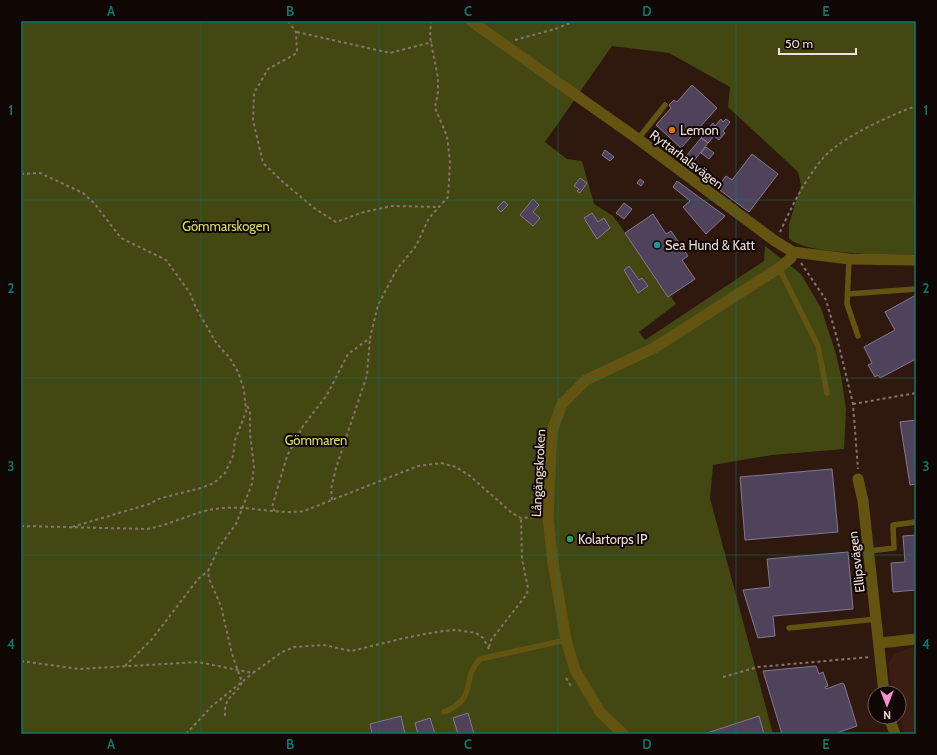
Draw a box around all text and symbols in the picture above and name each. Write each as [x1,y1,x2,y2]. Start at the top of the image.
text: A [107,3,116,19]
text: B [286,3,294,19]
text: C [464,3,472,19]
text: D [642,3,652,19]
text: E [822,3,830,19]
scale bar [779,30,856,56]
text: 50 m [785,36,813,51]
text: 1 [9,102,13,118]
text: 1 [924,102,928,118]
place label: Lemon [680,122,719,138]
marker: Lemon [667,125,677,135]
street label: Ryttarhalsvägen [647,126,727,192]
park label: Gömmarskogen [182,218,270,234]
place label: Sea Hund & Katt [665,237,755,253]
marker: Sea Hund & Katt [652,240,662,250]
text: 2 [8,280,15,296]
text: 2 [923,280,930,296]
street label: Långängskroken [528,429,548,517]
park label: Gömmaren [285,432,347,448]
text: 3 [7,458,15,474]
text: 3 [922,458,930,474]
street label: Ellipsvägen [844,530,868,594]
place label: Kolartorps IP [578,531,648,547]
marker: Kolartorps IP [565,534,575,544]
text: 4 [7,636,15,652]
text: 4 [922,636,930,652]
north arrow [867,685,907,725]
text: N [883,708,891,722]
text: A [107,736,116,752]
text: B [286,736,294,752]
text: C [464,736,472,752]
text: D [642,736,652,752]
text: E [822,736,830,752]

